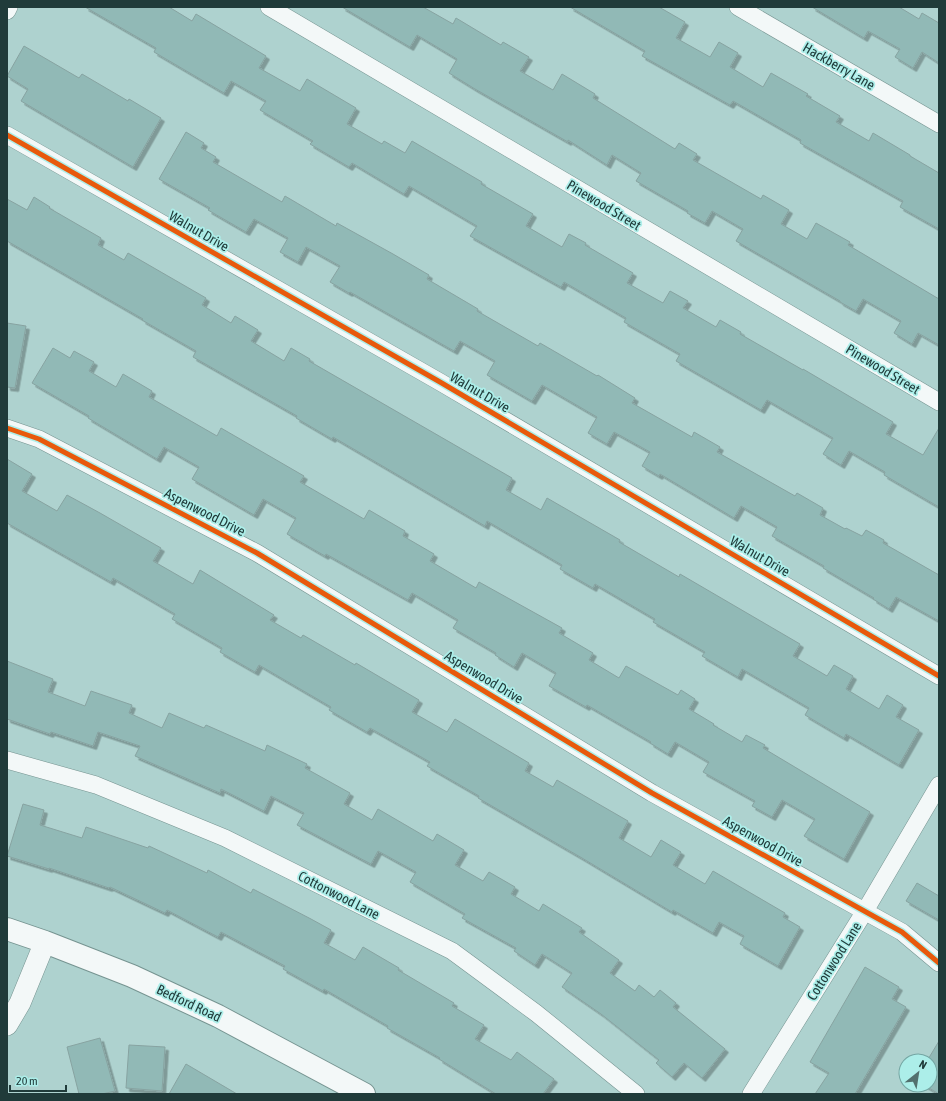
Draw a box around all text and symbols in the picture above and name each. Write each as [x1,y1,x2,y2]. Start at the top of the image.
street label: Hackberry Lane [800,39,878,93]
street label: Pinewood Street [564,177,644,233]
street label: Walnut Drive [166,207,232,255]
street label: Pinewood Street [843,341,923,397]
street label: Walnut Drive [447,368,513,416]
street label: Aspenwood Drive [162,485,248,539]
street label: Walnut Drive [727,532,793,580]
street label: Aspenwood Drive [442,647,526,707]
street label: Aspenwood Drive [720,813,806,869]
street label: Cottonwood Lane [296,868,382,922]
street label: Cottonwood Lane [804,919,864,1003]
street label: Bedford Road [154,981,224,1025]
north arrow [898,1053,938,1093]
text: N [917,1058,929,1071]
scale bar [10,1067,66,1093]
text: 20 m [16,1074,38,1088]

